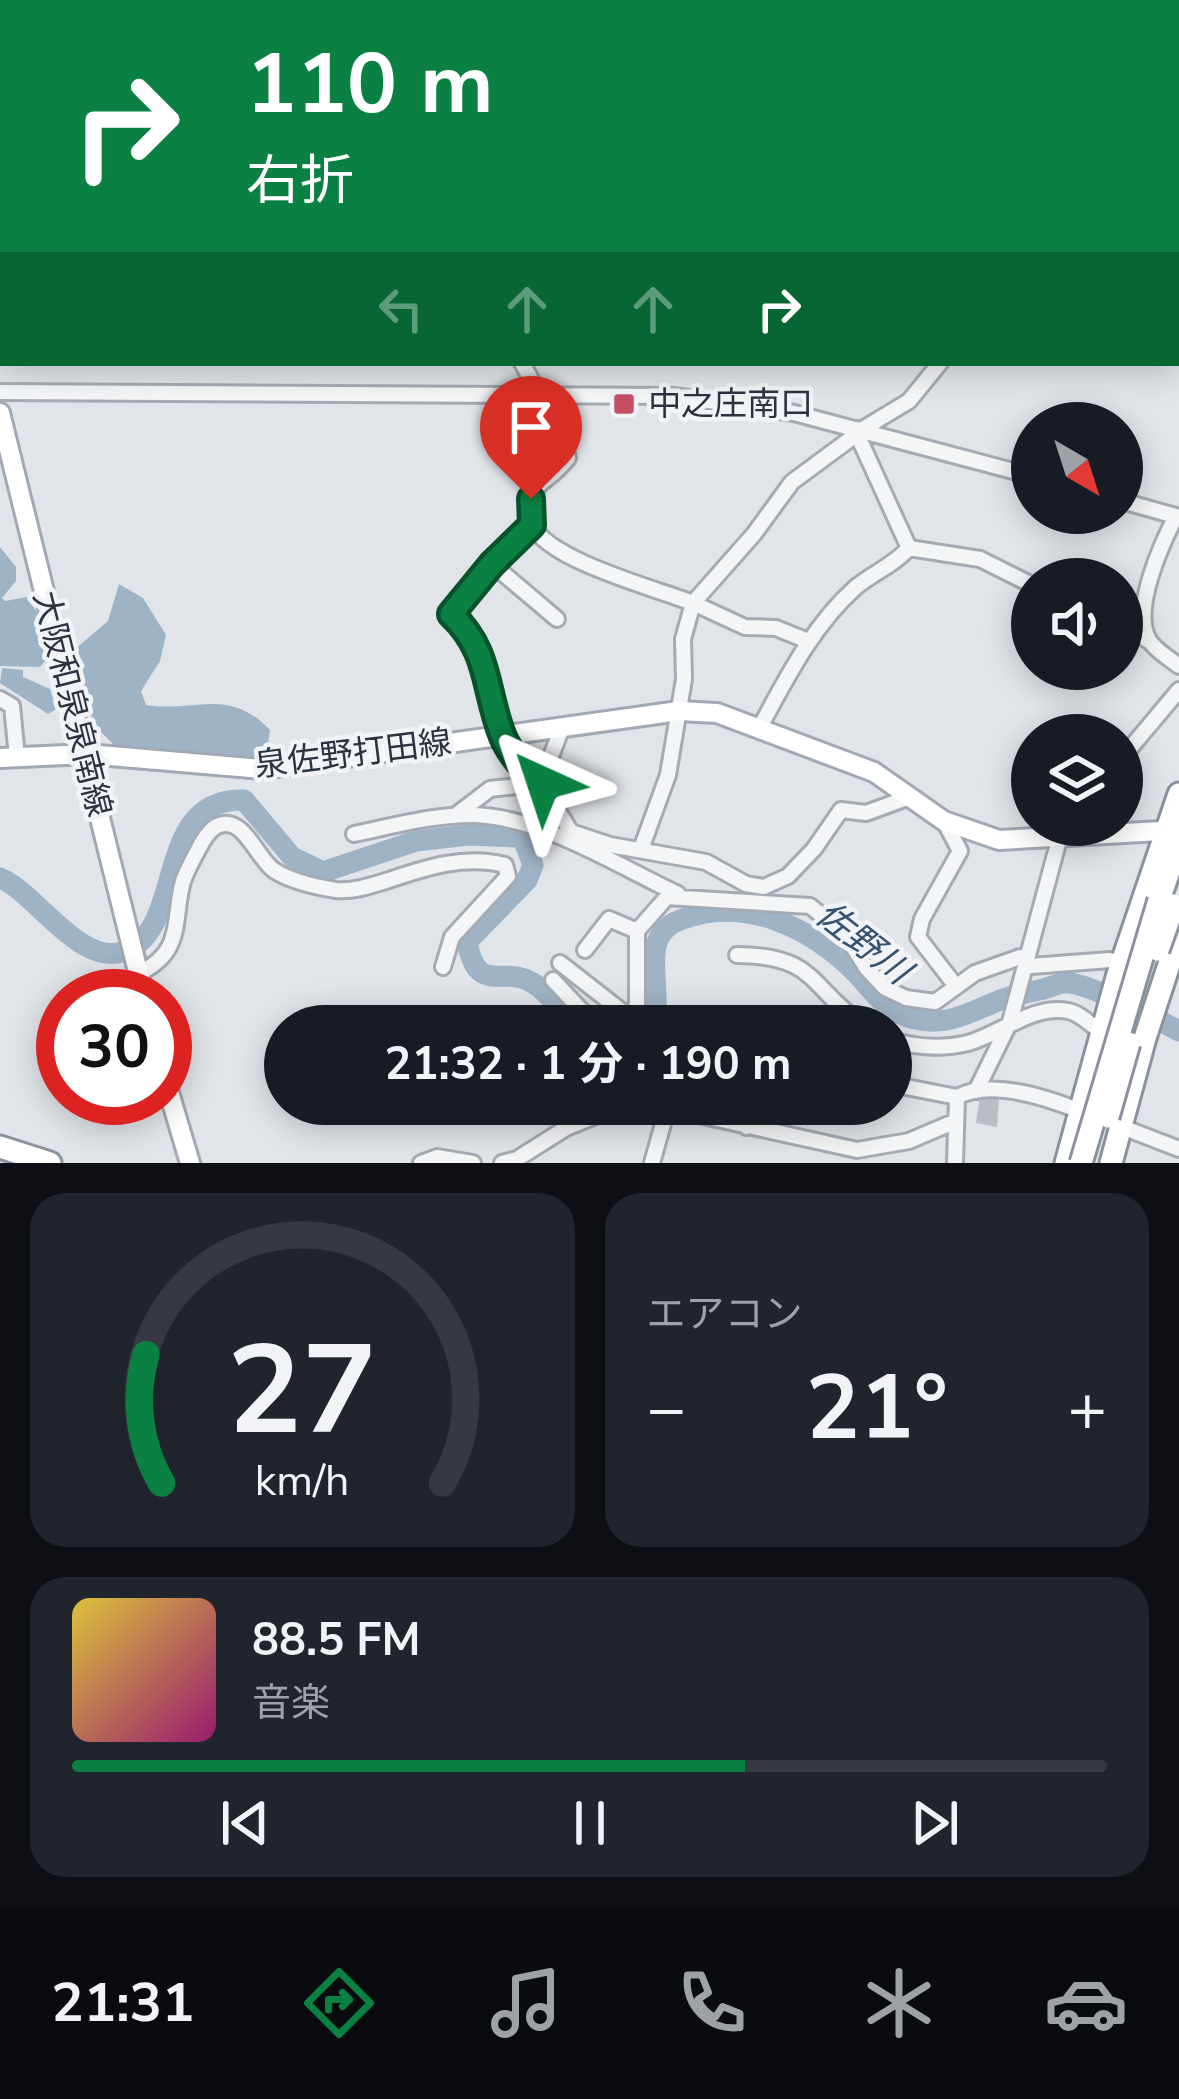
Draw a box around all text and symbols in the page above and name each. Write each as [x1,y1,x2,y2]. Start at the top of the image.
text: 110 m [246,27,494,142]
icon: right [48,48,204,204]
text: 右折 [246,144,354,218]
icon: left [368,276,434,342]
icon: ahead [494,276,560,342]
icon: ahead [620,276,686,342]
icon: right [746,276,812,342]
pin [480,376,582,499]
place label: 中之庄南口 [648,382,813,427]
marker: 中之庄南口 [611,391,637,417]
icon: arrive [498,394,564,460]
north arrow [1011,402,1143,534]
map controls [1011,402,1143,846]
button: sound [1011,558,1143,690]
street label: 大阪和泉泉南線 [22,586,122,822]
button: layers [1011,714,1143,846]
street label: 泉佐野打田線 [252,720,454,788]
position arrow [480,720,606,846]
water label: 佐野川 [805,890,924,998]
speed limit sign: 30 [36,969,192,1125]
text: 21:32 · 1 分 · 190 m [385,1034,791,1095]
text: エアコン [647,1288,803,1341]
text: 27 [227,1306,377,1476]
text: 21° [806,1347,948,1470]
text: − [647,1364,686,1454]
text: + [1067,1364,1107,1454]
text: km/h [255,1452,350,1510]
text: 88.5 FM [252,1610,421,1671]
text: 音楽 [252,1677,330,1730]
icon: previous [212,1790,278,1856]
icon: pause [557,1790,623,1856]
icon: next [902,1790,968,1856]
icon: directions [297,1961,381,2045]
icon: music [484,1961,568,2045]
icon: phone [670,1961,754,2045]
icon: climate [857,1961,941,2045]
icon: car [1044,1961,1128,2045]
text: 21:31 [51,1966,194,2040]

